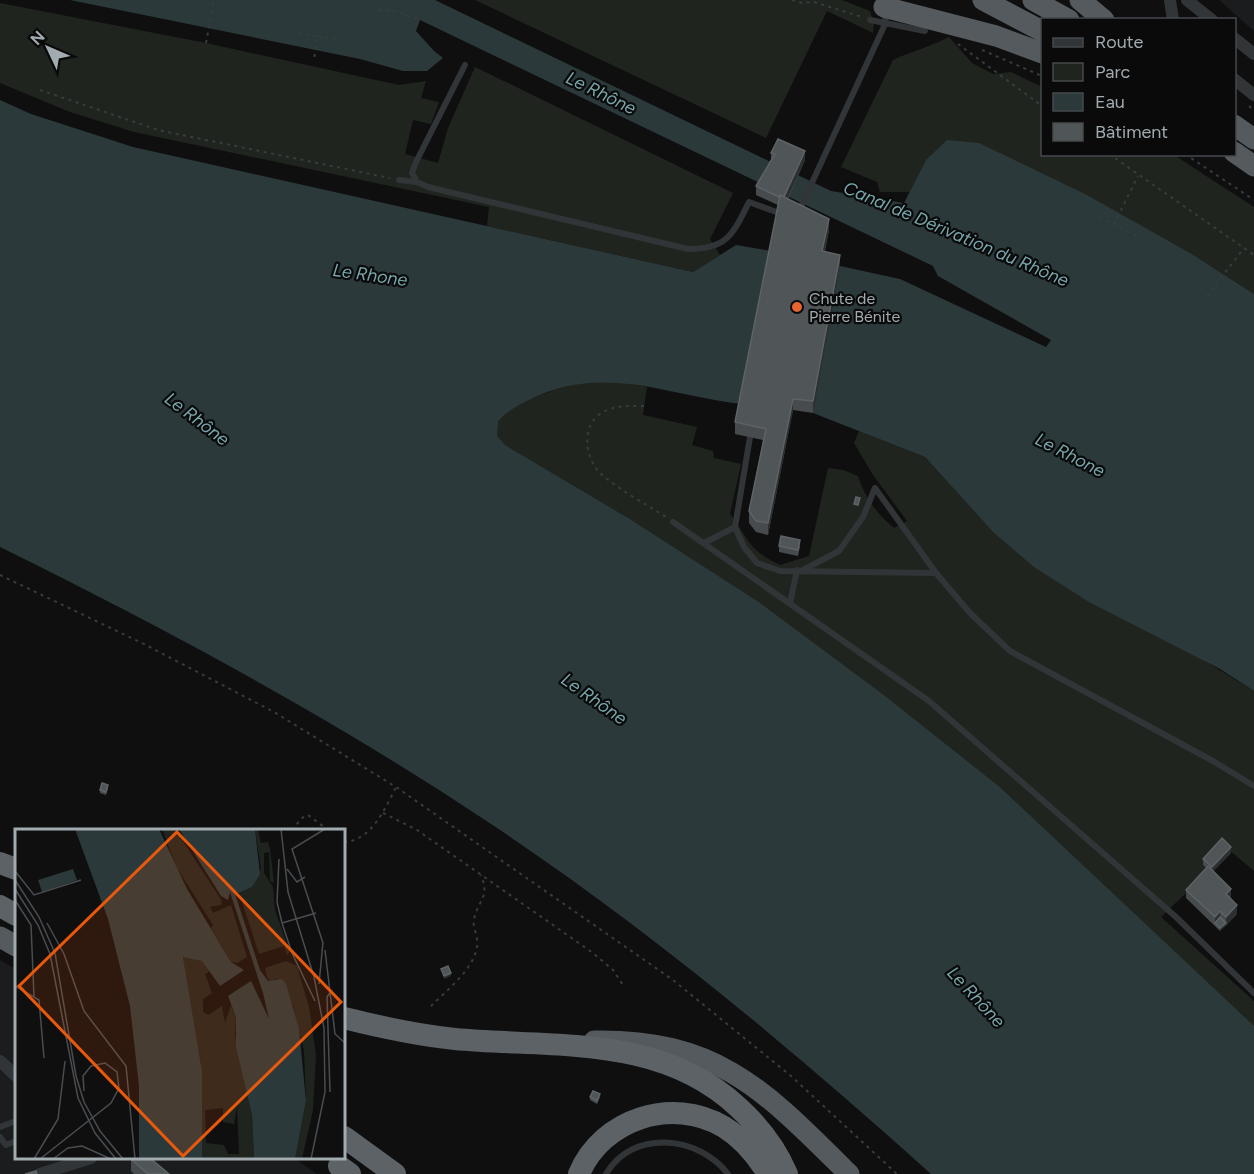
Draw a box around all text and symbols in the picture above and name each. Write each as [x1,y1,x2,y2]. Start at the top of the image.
north arrow [18,18,78,78]
legend [1041,18,1236,156]
text: N [26,27,49,49]
text: Route [1095,31,1144,53]
text: Parc [1095,61,1131,83]
water label: Le Rhône [562,67,640,119]
text: Eau [1095,91,1125,113]
text: Bâtiment [1095,121,1168,143]
water label: Canal de Dérivation du Rhône [840,176,1072,292]
water label: Le Rhone [331,259,409,291]
place label: Chute de Pierre Bénite [809,289,900,326]
marker: Chute de Pierre Bénite [790,300,804,314]
water label: Le Rhône [160,388,234,451]
water label: Le Rhone [1031,428,1109,482]
water label: Le Rhône [557,668,631,730]
inset map [15,829,345,1159]
water label: Le Rhône [942,962,1010,1032]

